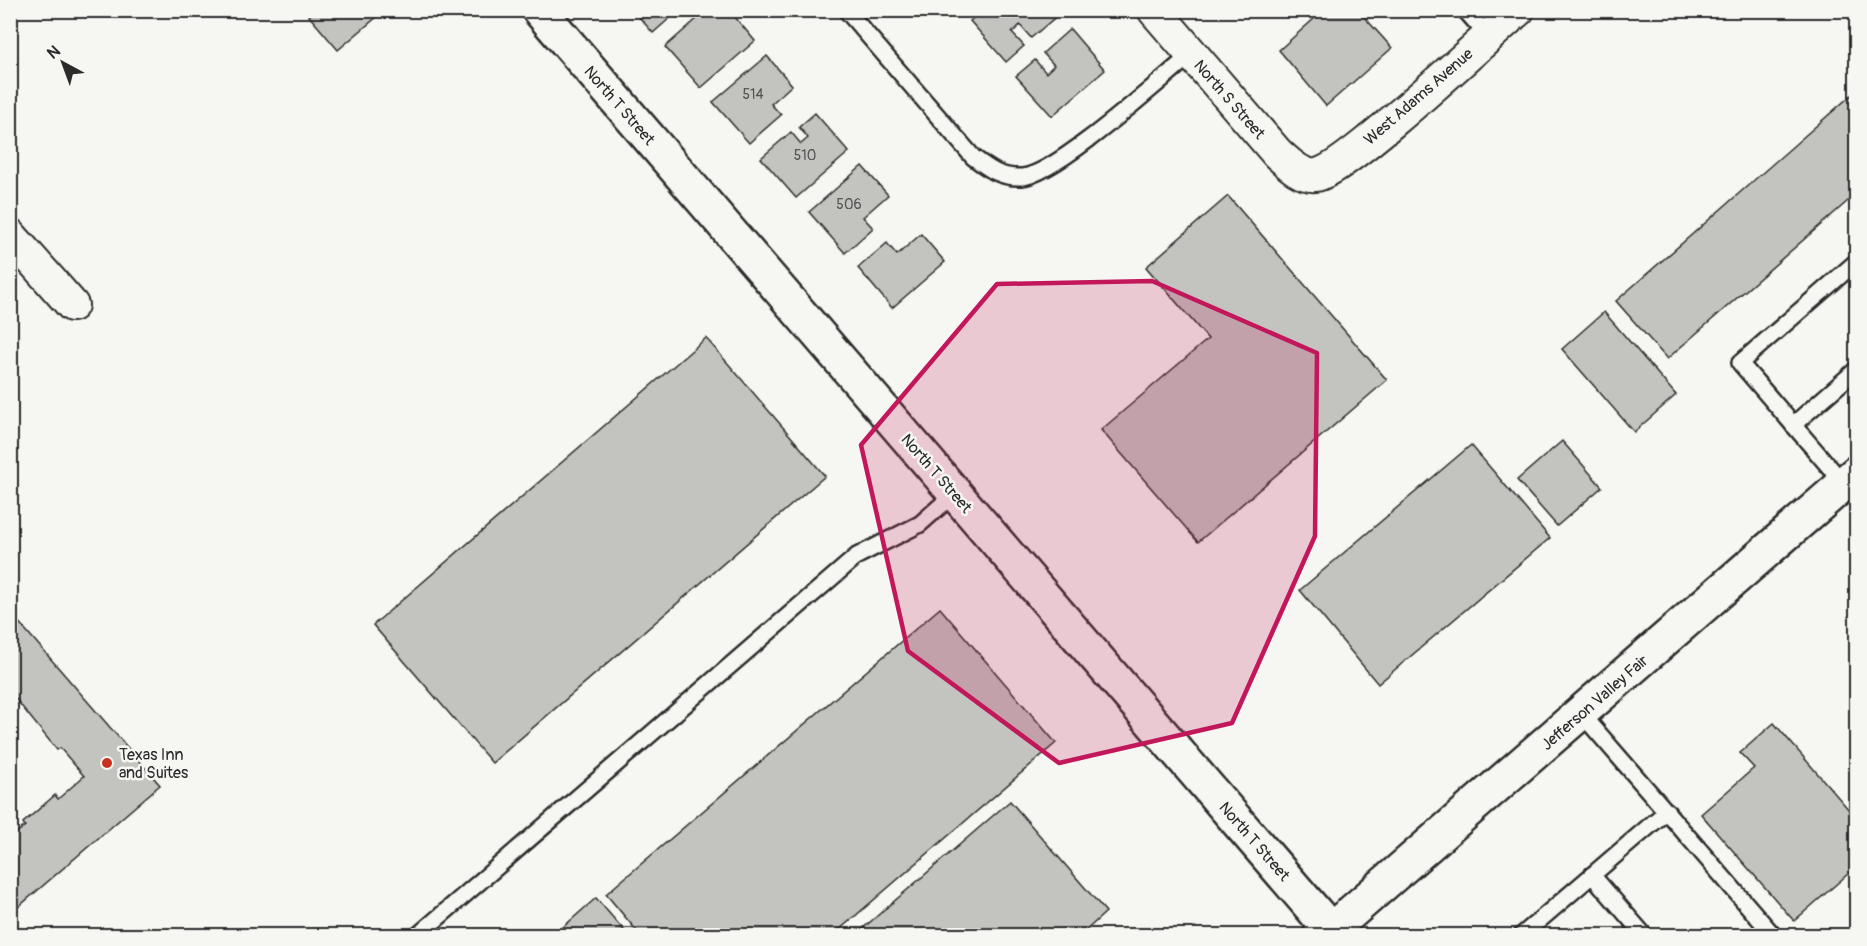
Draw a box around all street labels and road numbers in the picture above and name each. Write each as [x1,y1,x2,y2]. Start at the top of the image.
street label: West Adams Avenue [1360,44,1477,150]
street label: North S Street [1189,56,1270,144]
street label: North T Street [579,62,659,150]
street label: North T Street [896,430,976,518]
street label: Jefferson Valley Fair [1537,651,1652,755]
street label: North T Street [1214,798,1294,886]

